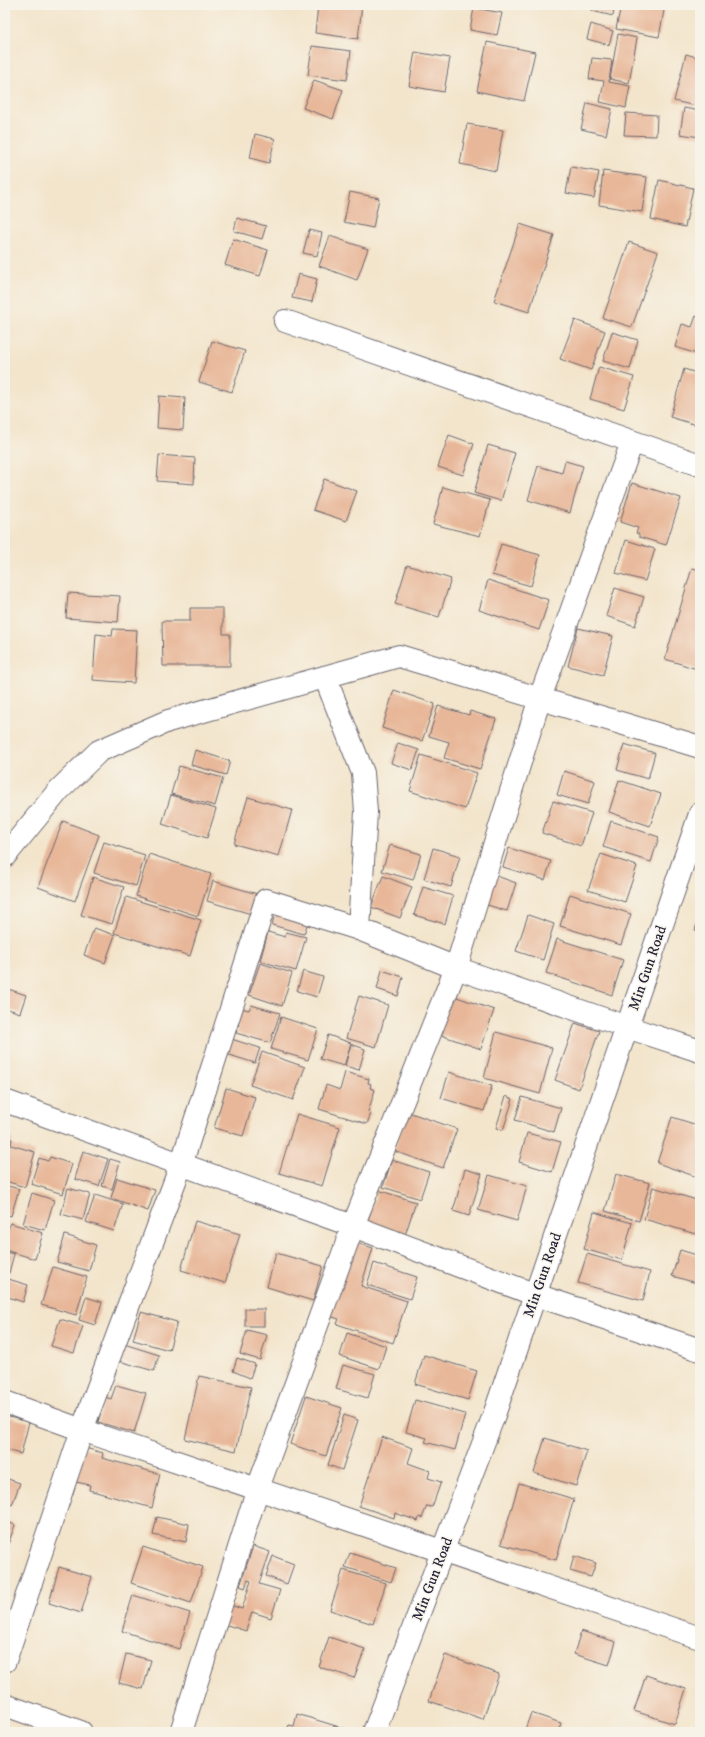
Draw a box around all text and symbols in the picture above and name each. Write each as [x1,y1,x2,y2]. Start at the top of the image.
street label: Min Gun Road [624,923,671,1013]
street label: Min Gun Road [519,1230,566,1320]
street label: Min Gun Road [408,1534,457,1624]

